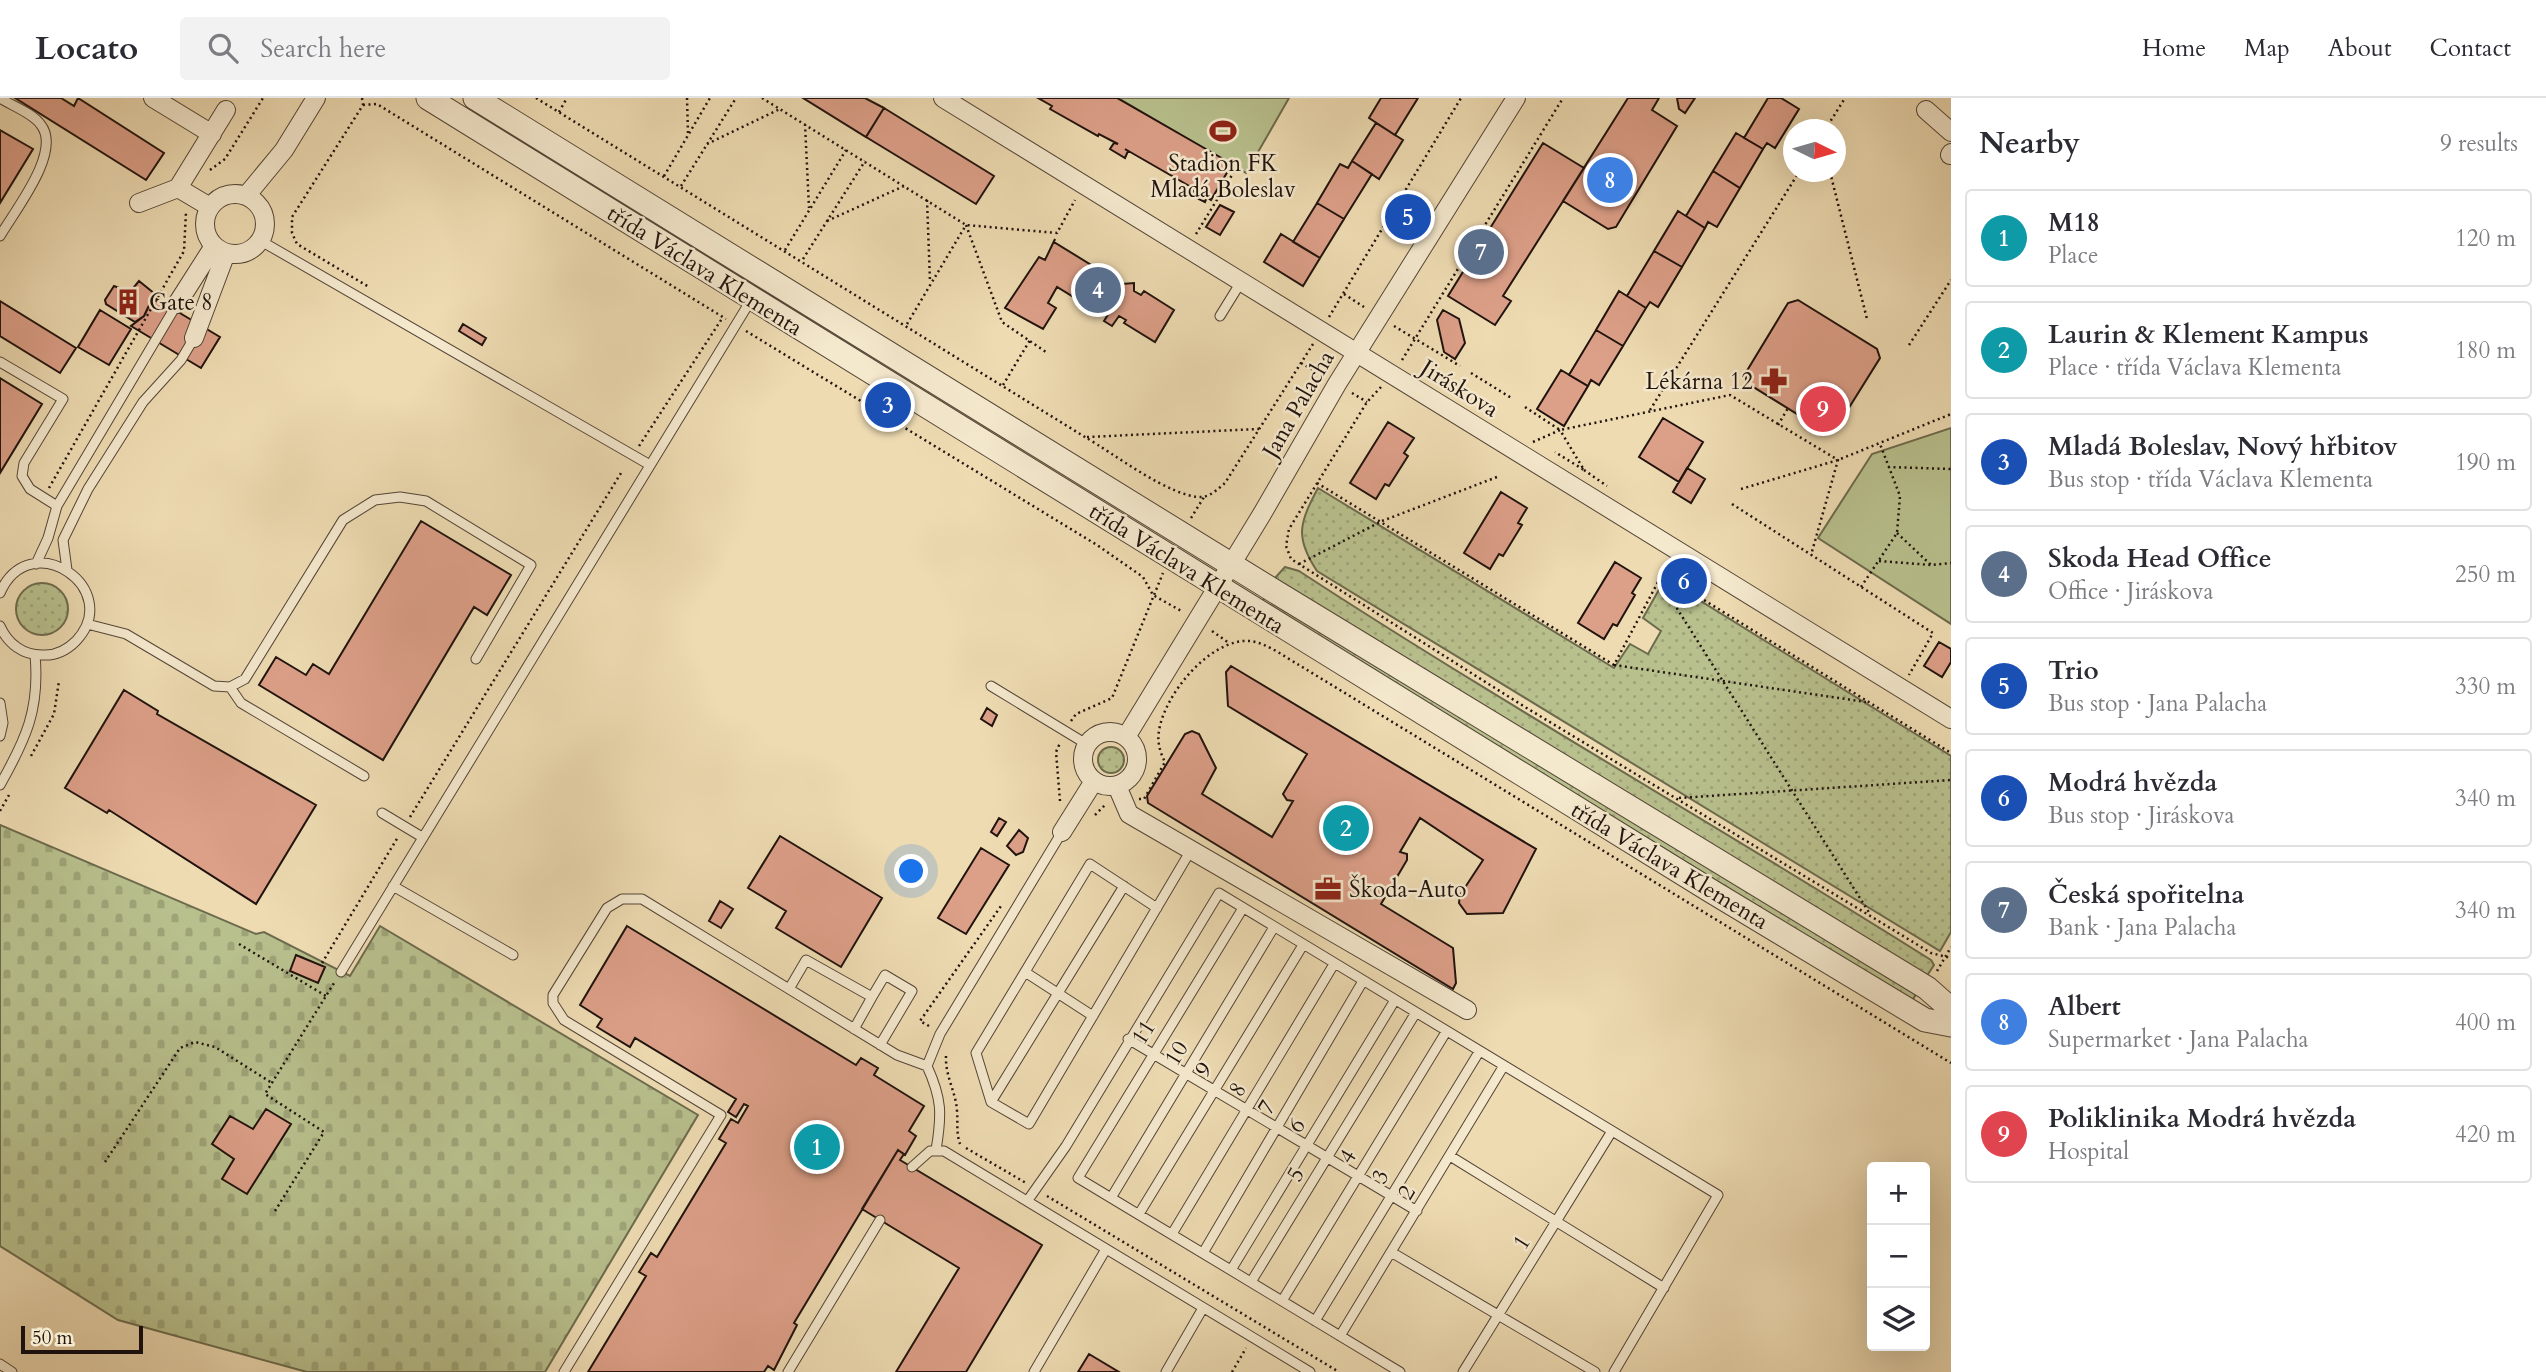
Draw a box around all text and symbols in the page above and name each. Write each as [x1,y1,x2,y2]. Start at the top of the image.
search box [180,17,670,80]
text: Locato [35,26,138,71]
icon: search [204,29,242,67]
text: Search here [260,31,386,66]
text: Home [2142,32,2206,65]
text: Map [2244,32,2290,65]
text: About [2328,32,2392,65]
text: Contact [2430,32,2511,65]
sports icon: Stadion FK Mladá Boleslav [1208,116,1238,146]
north arrow [1783,119,1846,182]
text: Nearby [1979,123,2080,164]
text: 9 results [2440,128,2518,159]
place label: Stadion FK Mladá Boleslav [1150,148,1296,205]
pin: 8 [1587,154,1633,206]
pin: 5 [1385,191,1431,243]
street label: třída Václava Klementa [601,198,808,343]
text: M18 [2048,205,2100,240]
text: 1 [1998,223,2010,254]
text: 120 m [2455,223,2516,254]
pin: 7 [1458,226,1504,278]
text: Place [2048,240,2098,271]
pin: 4 [1075,264,1121,316]
building icon: Gate 8 [113,287,143,317]
place label: Gate 8 [149,287,213,318]
text: Laurin & Klement Kampus [2048,317,2369,352]
text: 2 [1998,335,2010,366]
text: 180 m [2455,335,2516,366]
street label: Jana Palacha [1254,345,1342,466]
street label: Jiráskova [1412,351,1505,425]
text: Place · třída Václava Klementa [2048,352,2341,383]
place label: Lékárna 12 [1645,366,1753,397]
pharmacy icon: Lékárna 12 [1759,366,1789,396]
pin: 3 [865,379,911,431]
pin: 9 [1800,383,1846,435]
text: Mladá Boleslav, Nový hřbitov [2048,429,2398,464]
text: 3 [1998,447,2010,478]
text: 190 m [2455,447,2516,478]
text: Bus stop · třída Václava Klementa [2048,464,2373,495]
street label: třída Václava Klementa [1083,496,1290,641]
text: Skoda Head Office [2048,541,2272,576]
pin: 6 [1661,555,1707,607]
text: 4 [1998,559,2010,590]
text: 250 m [2455,559,2516,590]
text: Office · Jiráskova [2048,576,2213,607]
text: Trio [2048,653,2099,688]
text: 5 [1998,671,2010,702]
text: 330 m [2455,671,2516,702]
text: Bus stop · Jana Palacha [2048,688,2267,719]
text: Modrá hvězda [2048,765,2217,800]
text: 6 [1998,783,2010,814]
text: 340 m [2455,783,2516,814]
street label: třída Václava Klementa [1565,794,1774,937]
text: Bus stop · Jiráskova [2048,800,2235,831]
pin: 2 [1323,802,1369,854]
your location [894,854,928,888]
place label: Škoda-Auto [1349,873,1466,905]
office icon: Škoda-Auto [1313,874,1343,904]
text: Česká spořitelna [2048,877,2244,912]
text: 7 [1998,895,2010,926]
text: 340 m [2455,895,2516,926]
text: Bank · Jana Palacha [2048,912,2236,943]
text: Albert [2048,989,2121,1024]
text: 8 [1998,1007,2010,1038]
text: 400 m [2455,1007,2516,1038]
street label: 11 [1124,1014,1163,1050]
text: Supermarket · Jana Palacha [2048,1024,2309,1055]
street label: 10 [1157,1035,1196,1071]
street label: 9 [1187,1056,1220,1082]
street label: 8 [1221,1076,1254,1102]
street label: 7 [1250,1094,1283,1120]
text: Poliklinika Modrá hvězda [2048,1101,2356,1136]
street label: 6 [1280,1112,1313,1138]
text: 9 [1998,1119,2010,1150]
text: 420 m [2455,1119,2516,1150]
pin: 1 [794,1121,840,1173]
text: Hospital [2048,1136,2129,1167]
street label: 4 [1331,1143,1364,1169]
street label: 5 [1279,1161,1312,1187]
map controls [1867,1162,1930,1351]
button: + [1867,1162,1930,1225]
street label: 3 [1364,1163,1397,1189]
street label: 2 [1390,1179,1423,1205]
button: − [1867,1225,1930,1288]
street label: 1 [1505,1229,1538,1255]
button: layers [1867,1288,1930,1351]
scale bar [21,1323,144,1355]
text: 50 m [32,1325,73,1351]

